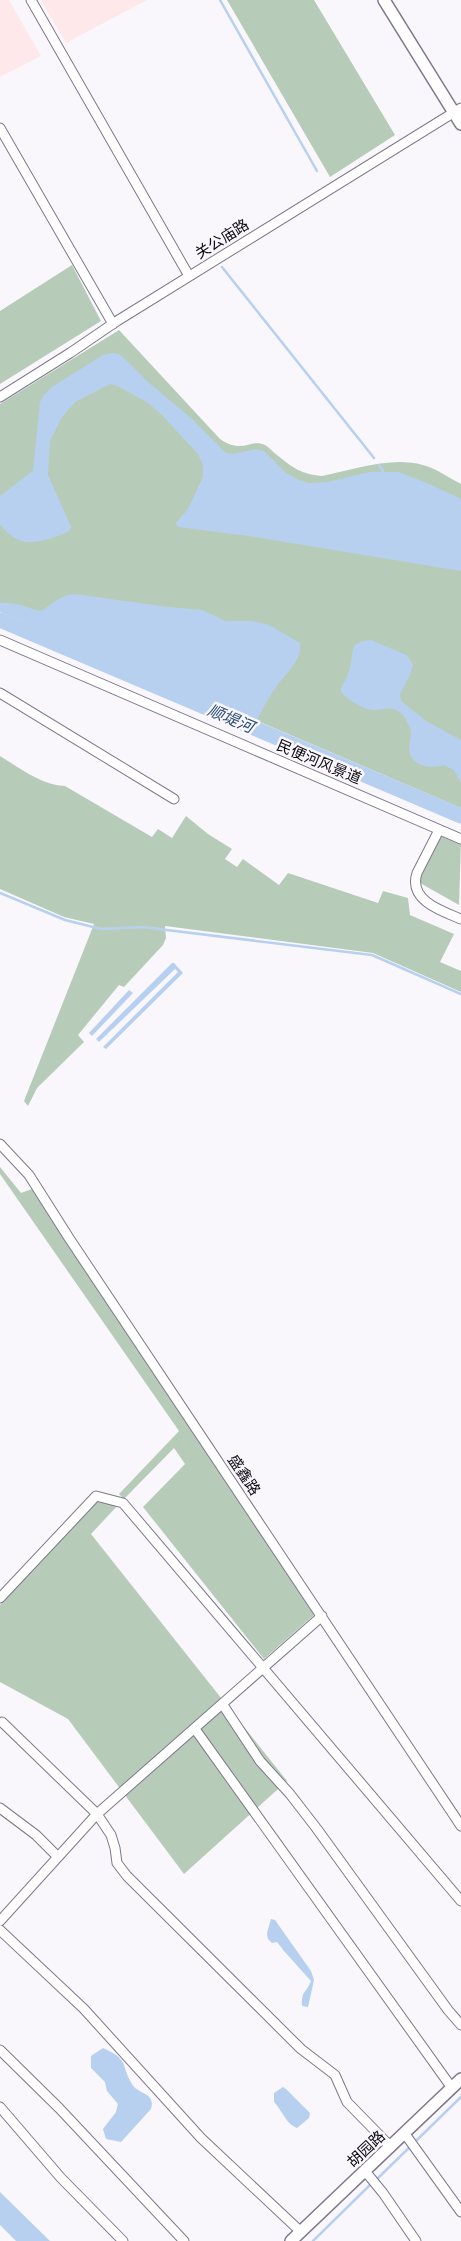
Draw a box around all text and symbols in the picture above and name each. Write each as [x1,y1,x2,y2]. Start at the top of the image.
street label: 关公庙路 [192,215,252,262]
water label: 顺堤河 [205,700,259,737]
street label: 民便河风景道 [274,736,364,787]
street label: 盛鑫路 [225,1451,264,1498]
street label: 胡园路 [343,2127,388,2170]

